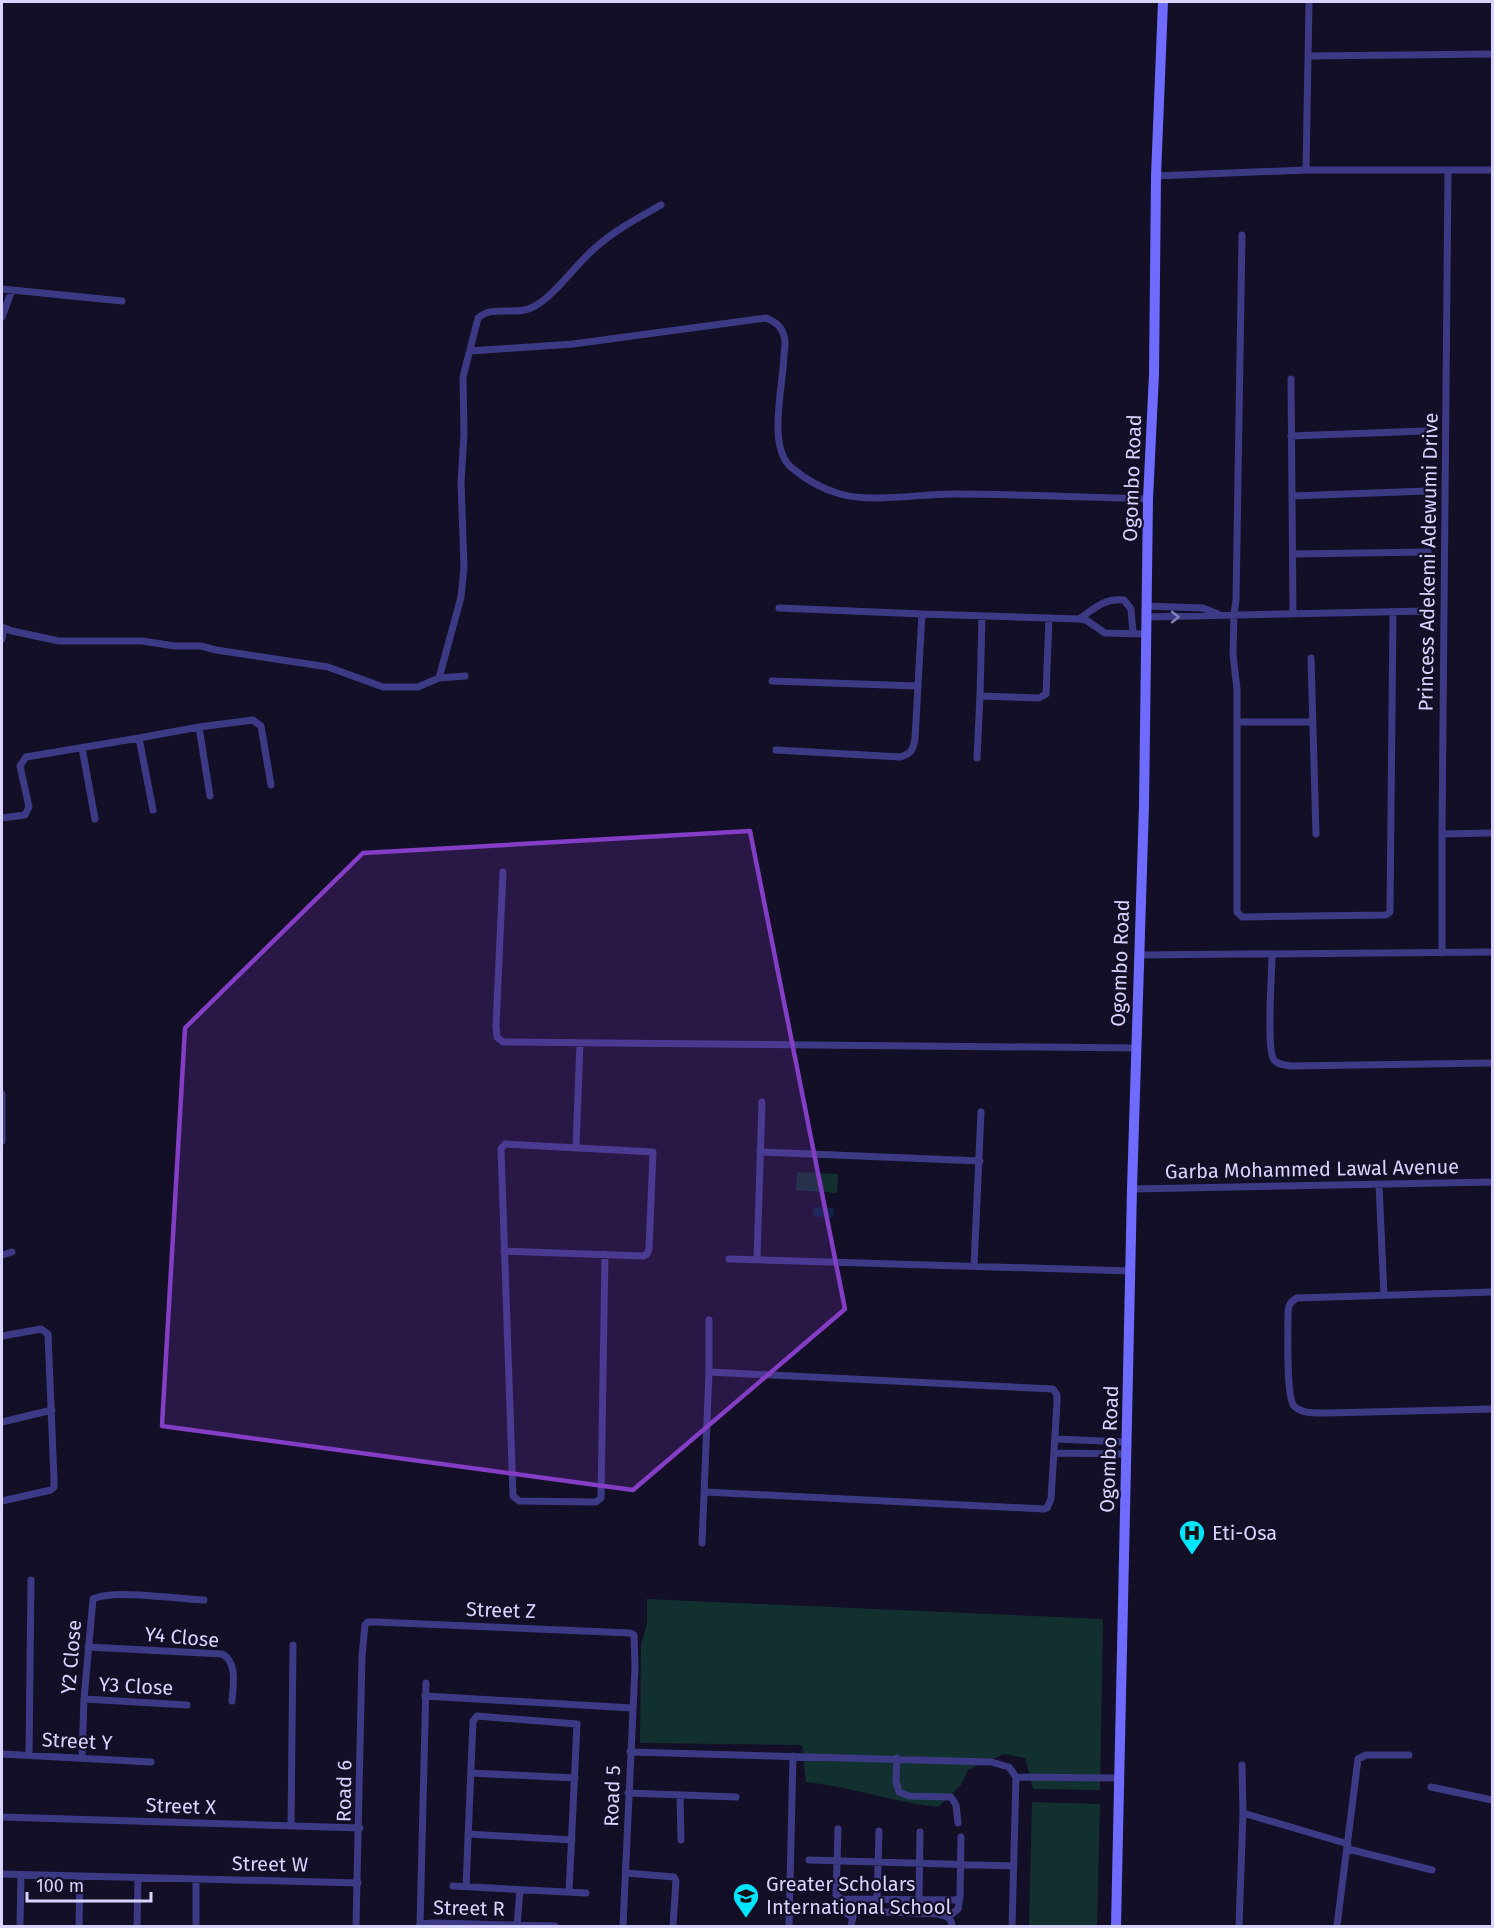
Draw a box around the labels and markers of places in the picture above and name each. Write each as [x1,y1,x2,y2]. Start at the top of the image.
hospital icon: Eti-Osa [1177,1518,1207,1556]
place label: Eti-Osa [1212,1521,1277,1545]
place label: Greater Scholars International School [766,1872,951,1919]
school or university icon: Greater Scholars International School [731,1881,761,1919]

